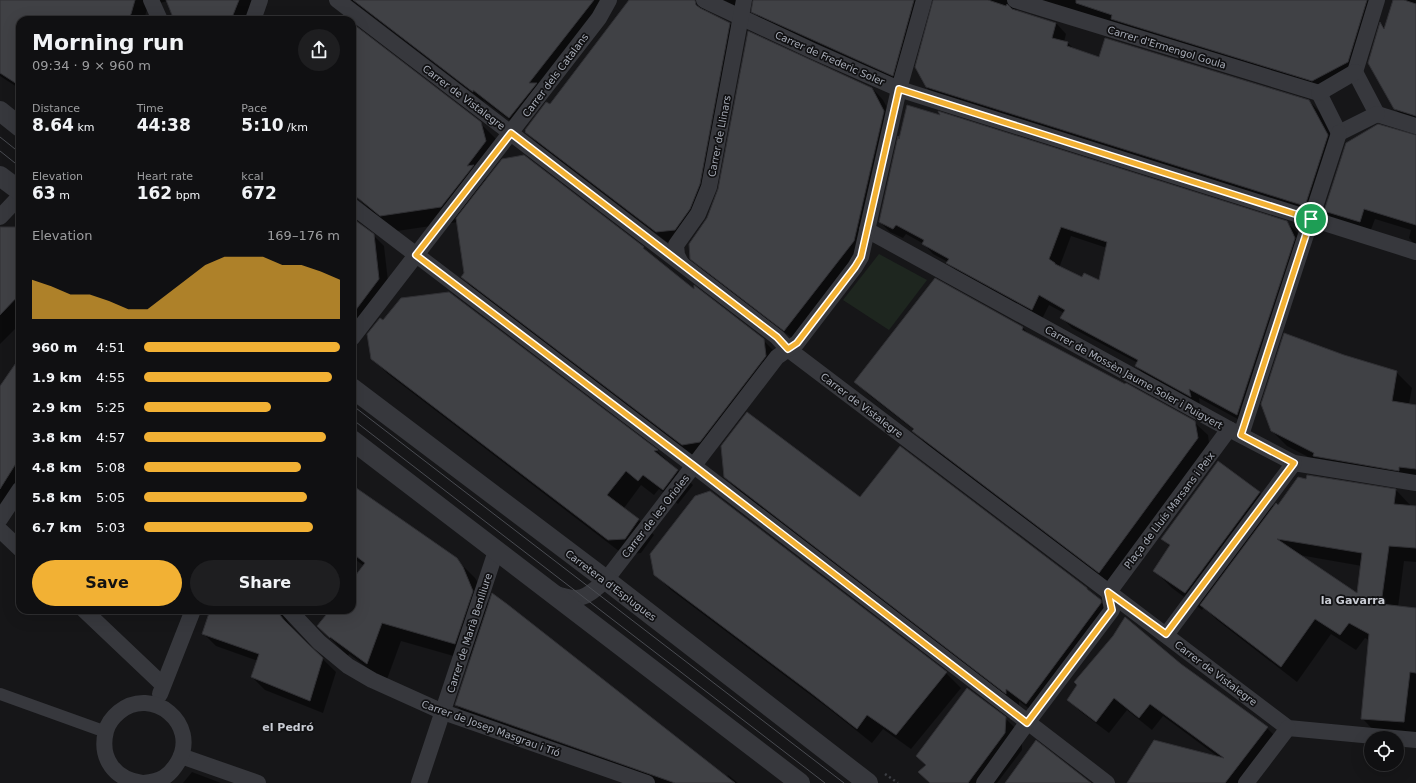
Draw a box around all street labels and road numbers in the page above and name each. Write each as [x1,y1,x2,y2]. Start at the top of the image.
street label: Carrer d'Ermengol Goula [1106,24,1228,71]
street label: Carrer de Frederic Soler [773,29,887,88]
street label: Carrer dels Catalans [520,31,590,119]
street label: Carrer de Vistalegre [420,63,507,132]
street label: Carrer de Llinars [706,94,733,178]
street label: Carrer de Mossèn Jaume Soler i Puigvert [1043,324,1225,431]
street label: Carrer de Vistalegre [818,371,905,440]
street label: Plaça de Lluís Marsans i Peix [1122,450,1217,571]
street label: Carrer de les Orioles [620,473,691,560]
street label: Carretera d'Esplugues [563,548,658,623]
street label: Carrer de Marià Benlliure [445,572,494,694]
street label: Carrer de Vistalegre [1172,639,1259,708]
street label: Carrer de Josep Masgrau i Tió [420,698,562,759]

